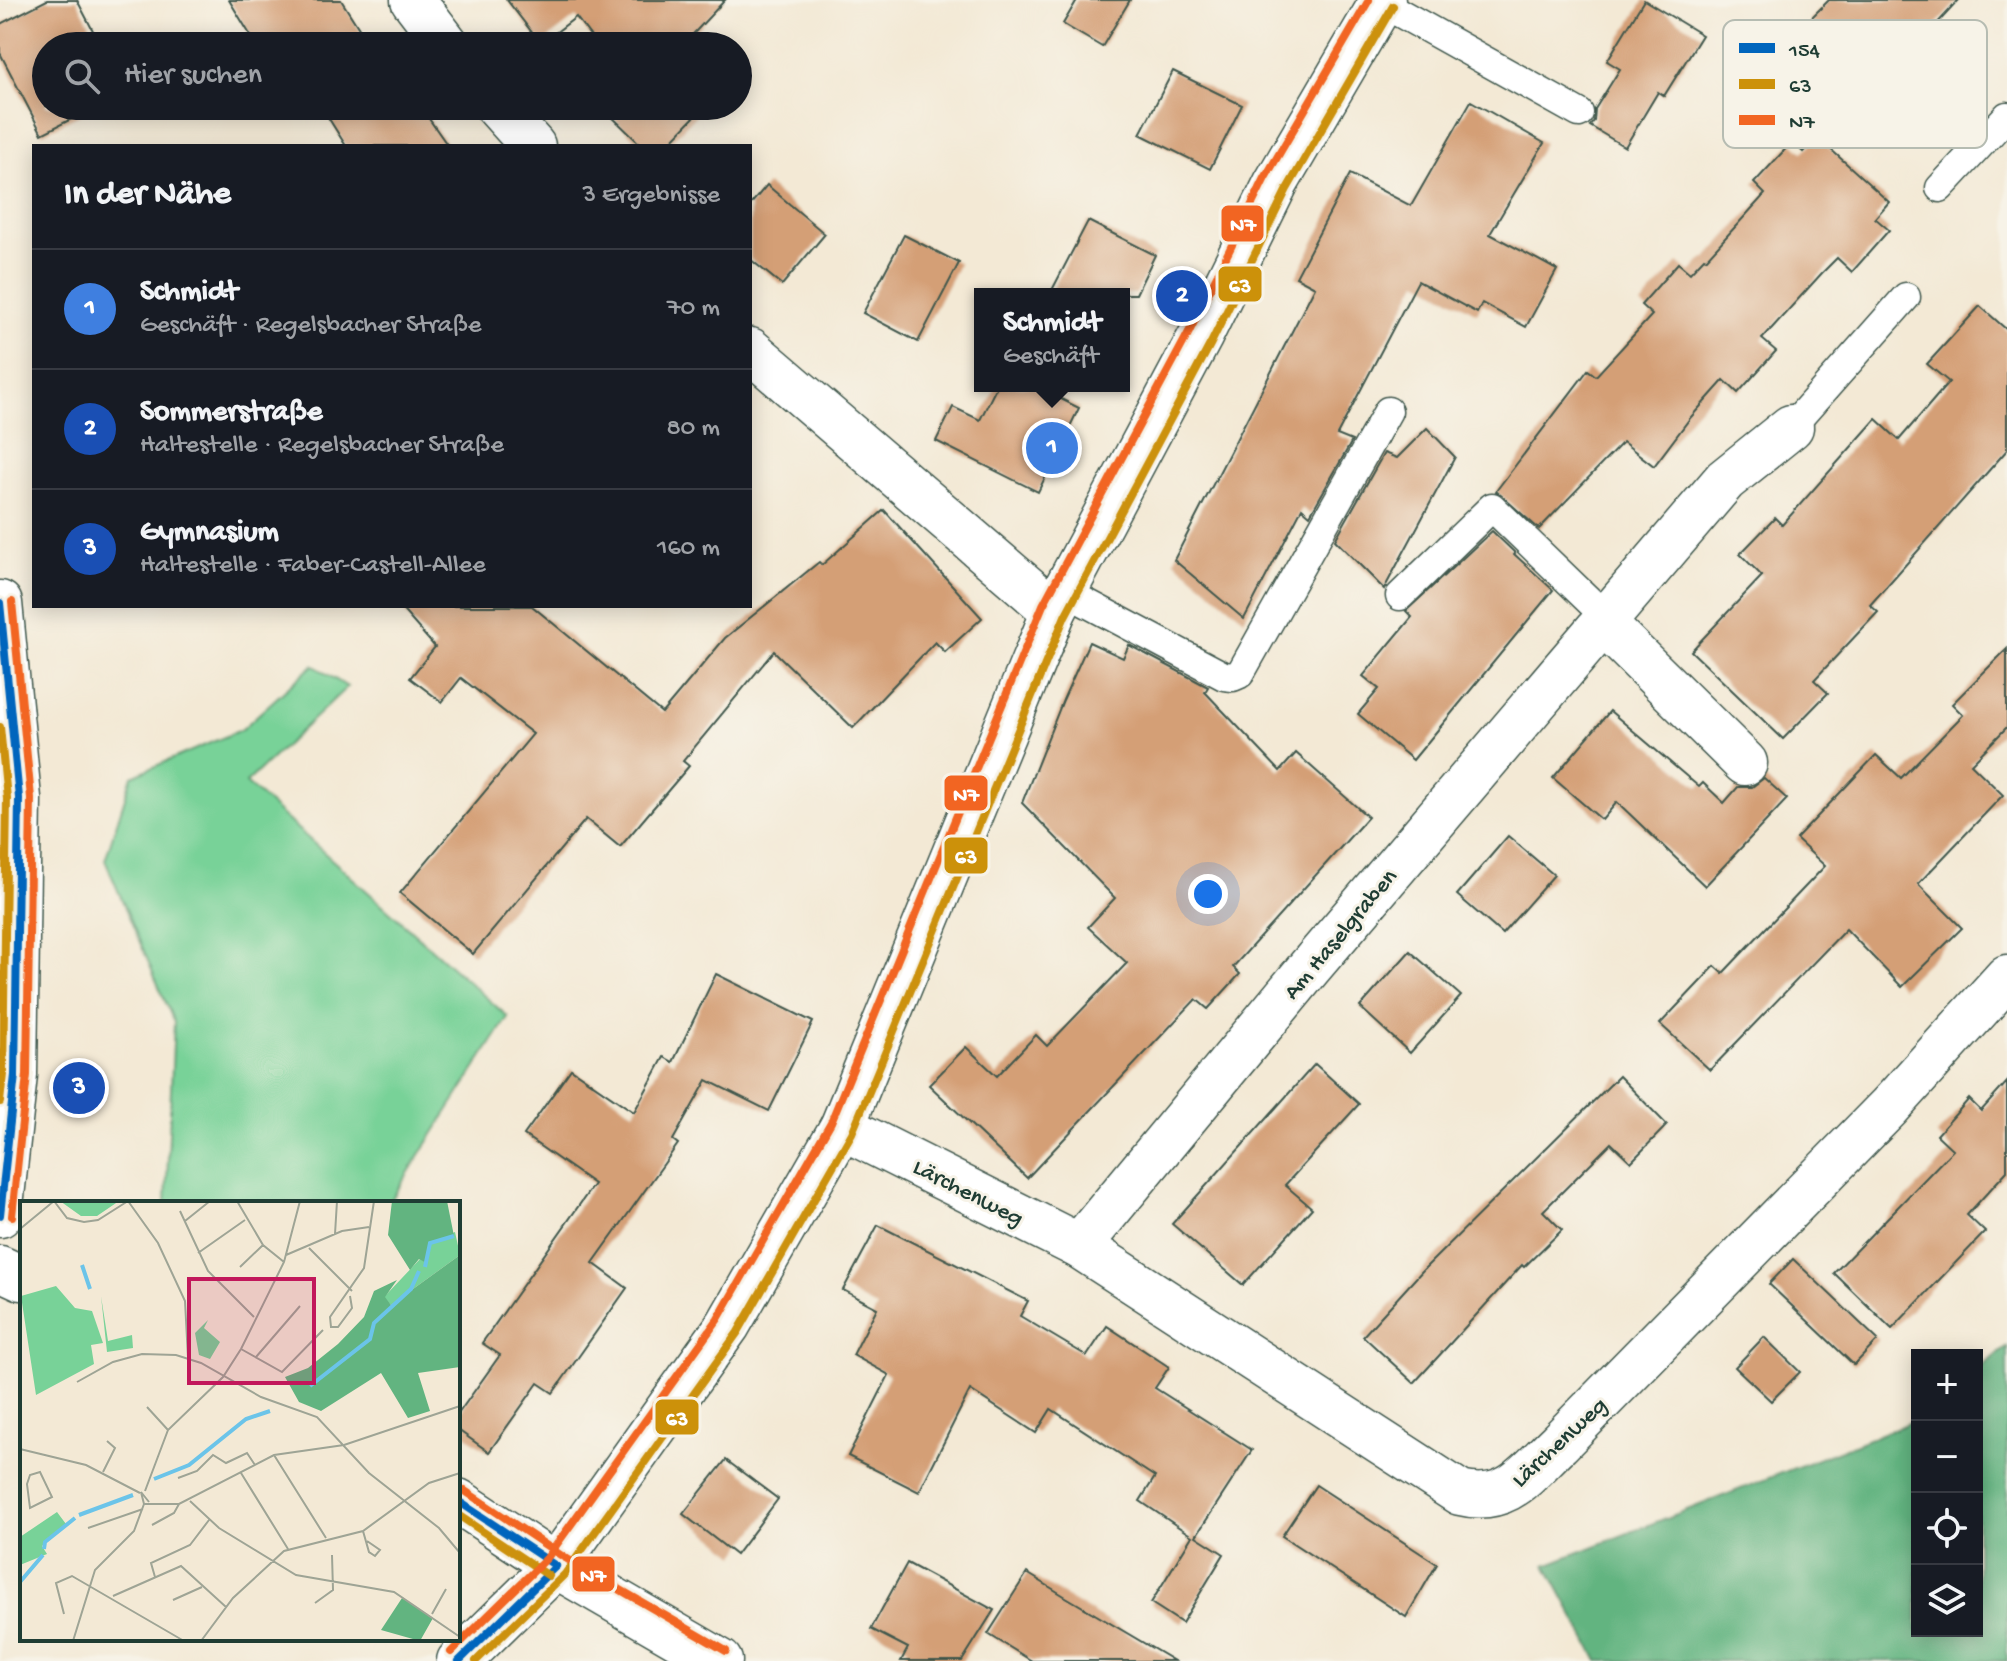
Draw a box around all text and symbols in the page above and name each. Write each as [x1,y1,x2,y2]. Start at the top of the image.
legend [1723,20,1987,148]
search box [32,32,752,120]
text: 154 [1788,39,1820,65]
icon: search [60,54,104,98]
text: Hier suchen [124,59,262,94]
text: 63 [1789,75,1812,101]
text: N7 [1789,111,1815,137]
text: In der Nähe [64,176,231,216]
text: 3 Ergebnisse [582,181,720,212]
line badge: N7 [1220,204,1265,243]
text: N7 [1230,214,1257,240]
line badge: 63 [1217,265,1263,303]
pin: 2 [1156,266,1208,326]
text: 63 [1229,275,1251,301]
text: Schmidt [140,276,238,311]
popup [974,288,1130,392]
text: 1 [85,294,95,325]
text: 70 m [667,294,720,325]
text: Schmidt [1003,307,1101,342]
text: Geschäft · Regelsbacher Straße [140,311,482,342]
text: Geschäft [1003,342,1098,373]
text: Sommerstraße [140,396,322,431]
text: 2 [84,414,96,445]
text: 80 m [666,414,720,445]
pin: 1 [1026,418,1078,478]
text: Haltestelle · Regelsbacher Straße [140,431,504,462]
text: Gymnasium [140,516,279,551]
text: 3 [83,534,97,565]
text: 160 m [657,534,720,565]
text: Haltestelle · Faber-Castell-Allee [140,551,486,582]
line badge: N7 [943,774,989,812]
text: N7 [953,784,980,810]
line badge: 63 [943,836,989,875]
text: 63 [955,846,977,872]
street label: Am Haselgraben [1278,863,1405,1007]
your location [1188,874,1228,914]
pin: 3 [53,1058,105,1118]
street label: Lärchenweg [907,1154,1027,1234]
inset map [20,1201,460,1641]
map controls [1911,1349,1983,1637]
button: + [1911,1349,1983,1421]
street label: Lärchenweg [1507,1392,1614,1495]
line badge: 63 [654,1398,700,1436]
text: 63 [666,1408,688,1434]
button: − [1911,1421,1983,1493]
button: locate [1911,1493,1983,1565]
line badge: N7 [571,1555,616,1593]
text: N7 [580,1565,607,1591]
button: layers [1911,1565,1983,1637]

